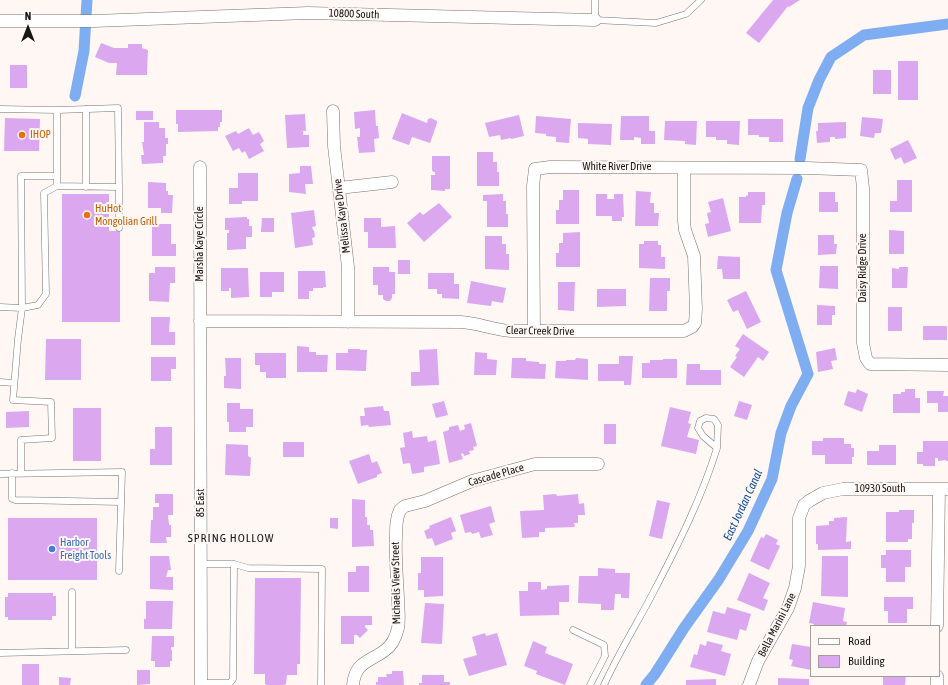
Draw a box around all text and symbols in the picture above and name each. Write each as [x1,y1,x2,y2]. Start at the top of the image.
street label: 10800 South [328,7,380,21]
north arrow [8,8,48,48]
text: N [25,10,31,22]
place label: IHOP [30,128,51,142]
marker: IHOP [17,130,27,140]
street label: White River Drive [583,160,651,174]
street label: Melissa Kaye Drive [331,178,353,254]
place label: HuHot Mongolian Grill [95,202,157,228]
street label: Marsha Kaye Circle [193,206,207,282]
marker: HuHot Mongolian Grill [82,210,92,220]
street label: Daisy Ridge Drive [856,233,870,303]
street label: Clear Creek Drive [506,324,574,338]
street label: Cascade Place [467,461,525,489]
water label: East Jordan Canal [720,467,766,543]
street label: 10930 South [855,482,905,496]
street label: 85 East [194,489,208,517]
district label: SPRING HOLLOW [188,531,274,545]
place label: Harbor Freight Tools [60,536,111,562]
street label: Michaels View Street [389,542,403,624]
marker: Harbor Freight Tools [47,544,57,554]
street label: Bella Marini Lane [755,591,799,659]
legend [810,625,940,677]
text: Road [848,634,871,648]
text: Building [848,654,885,668]

